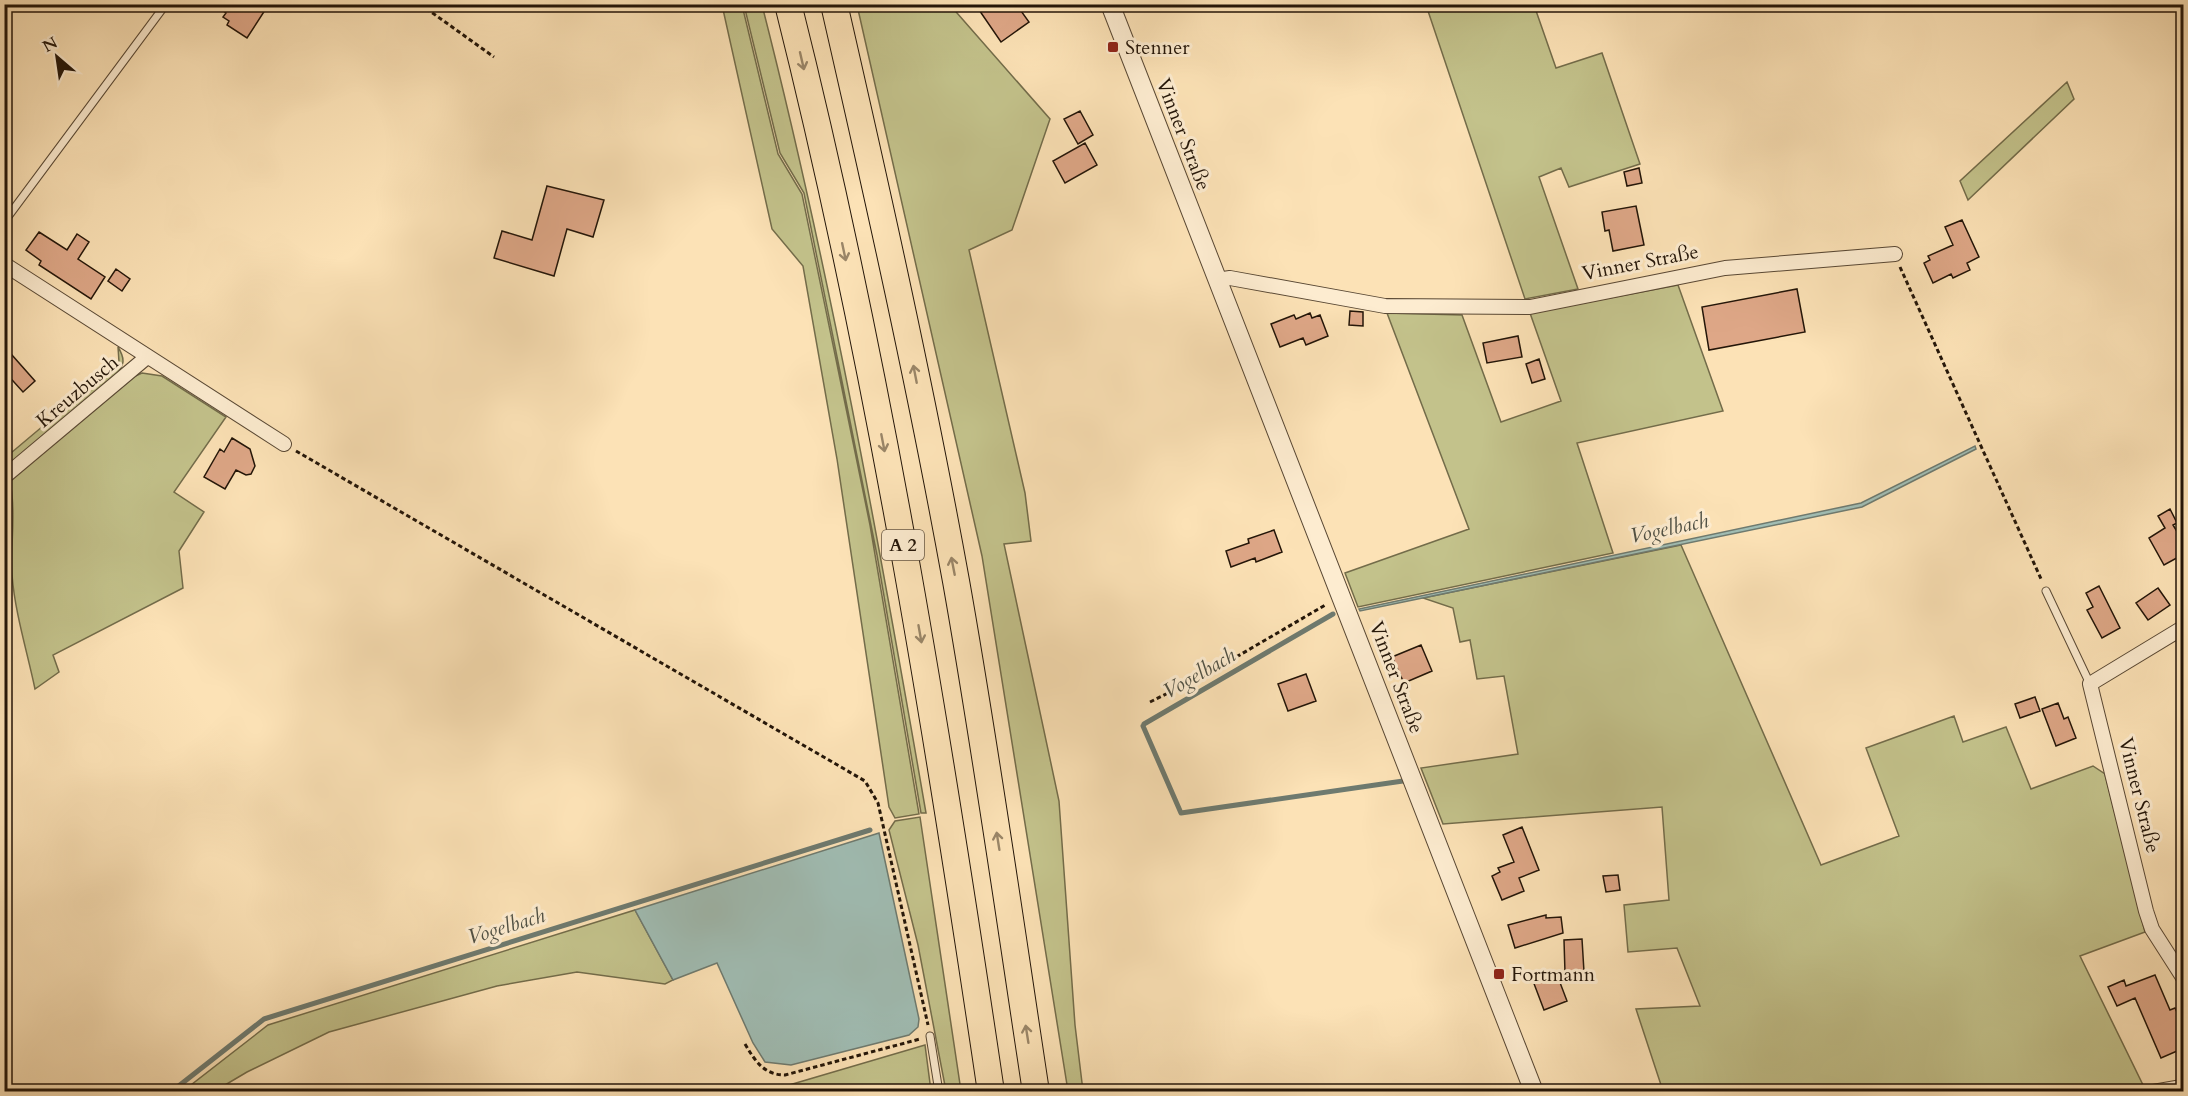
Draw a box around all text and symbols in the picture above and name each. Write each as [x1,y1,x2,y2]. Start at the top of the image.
north arrow [27,27,87,87]
text: N [39,32,62,58]
place label: Stenner [1125,34,1190,61]
marker: Stenner [1106,40,1120,54]
one-way arrow [797,51,808,71]
street label: Vinner Straße [1150,74,1217,194]
street label: Vinner Straße [1580,238,1701,287]
one-way arrow [839,242,851,261]
street label: Kreuzbusch [30,349,124,434]
one-way arrow [909,365,921,384]
one-way arrow [878,433,889,452]
water label: Vogelbach [1627,506,1711,551]
road number: A 2 [882,530,924,560]
one-way arrow [947,556,958,576]
street label: Vinner Straße [1363,617,1430,737]
one-way arrow [915,624,926,644]
water label: Vogelbach [1158,641,1241,706]
street label: Vinner Straße [2112,735,2167,856]
one-way arrow [993,831,1004,851]
water label: Vogelbach [464,901,548,952]
place label: Fortmann [1511,961,1596,988]
marker: Fortmann [1492,967,1506,981]
one-way arrow [1022,1024,1033,1044]

